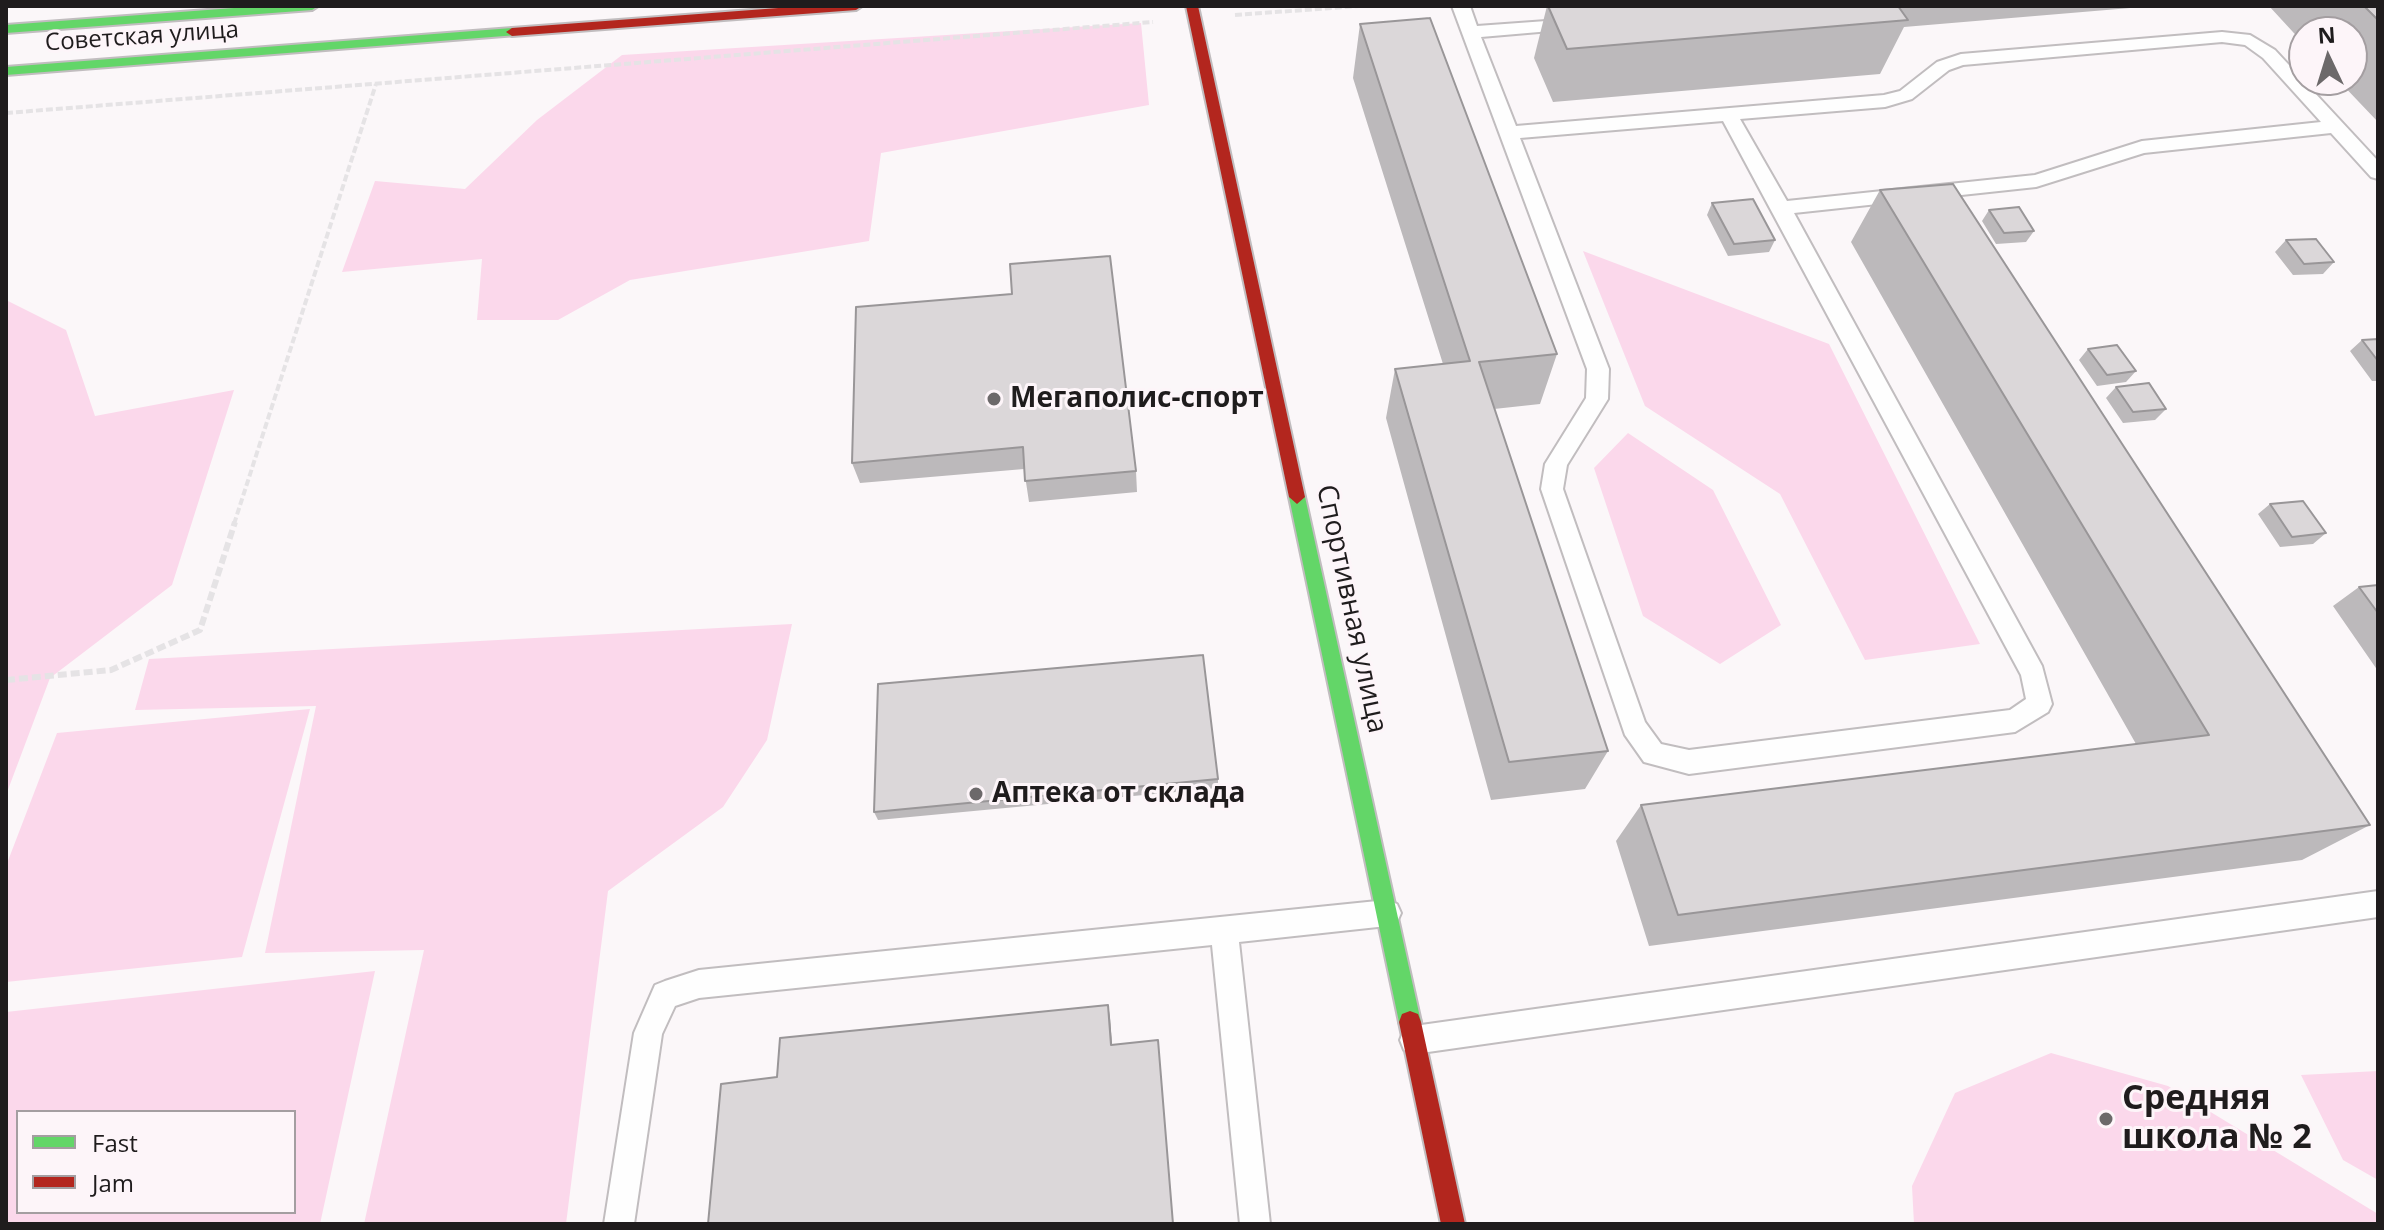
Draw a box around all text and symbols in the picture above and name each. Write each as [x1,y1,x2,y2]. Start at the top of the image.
street label: Советская улица [44,16,240,58]
north arrow [2288,16,2368,96]
text: N [2316,18,2336,50]
place label: Мегаполис-спорт [1010,382,1264,416]
marker: Мегаполис-спорт [985,390,1003,408]
street label: Спортивная улица [1308,482,1394,736]
place label: Аптека от склада [992,777,1245,811]
marker: Аптека от склада [967,785,985,803]
place label: Средняя школа № 2 [2122,1079,2312,1158]
legend [16,1110,296,1214]
marker: Средняя школа № 2 [2097,1110,2115,1128]
text: Fast [92,1126,138,1159]
text: Jam [92,1166,134,1199]

